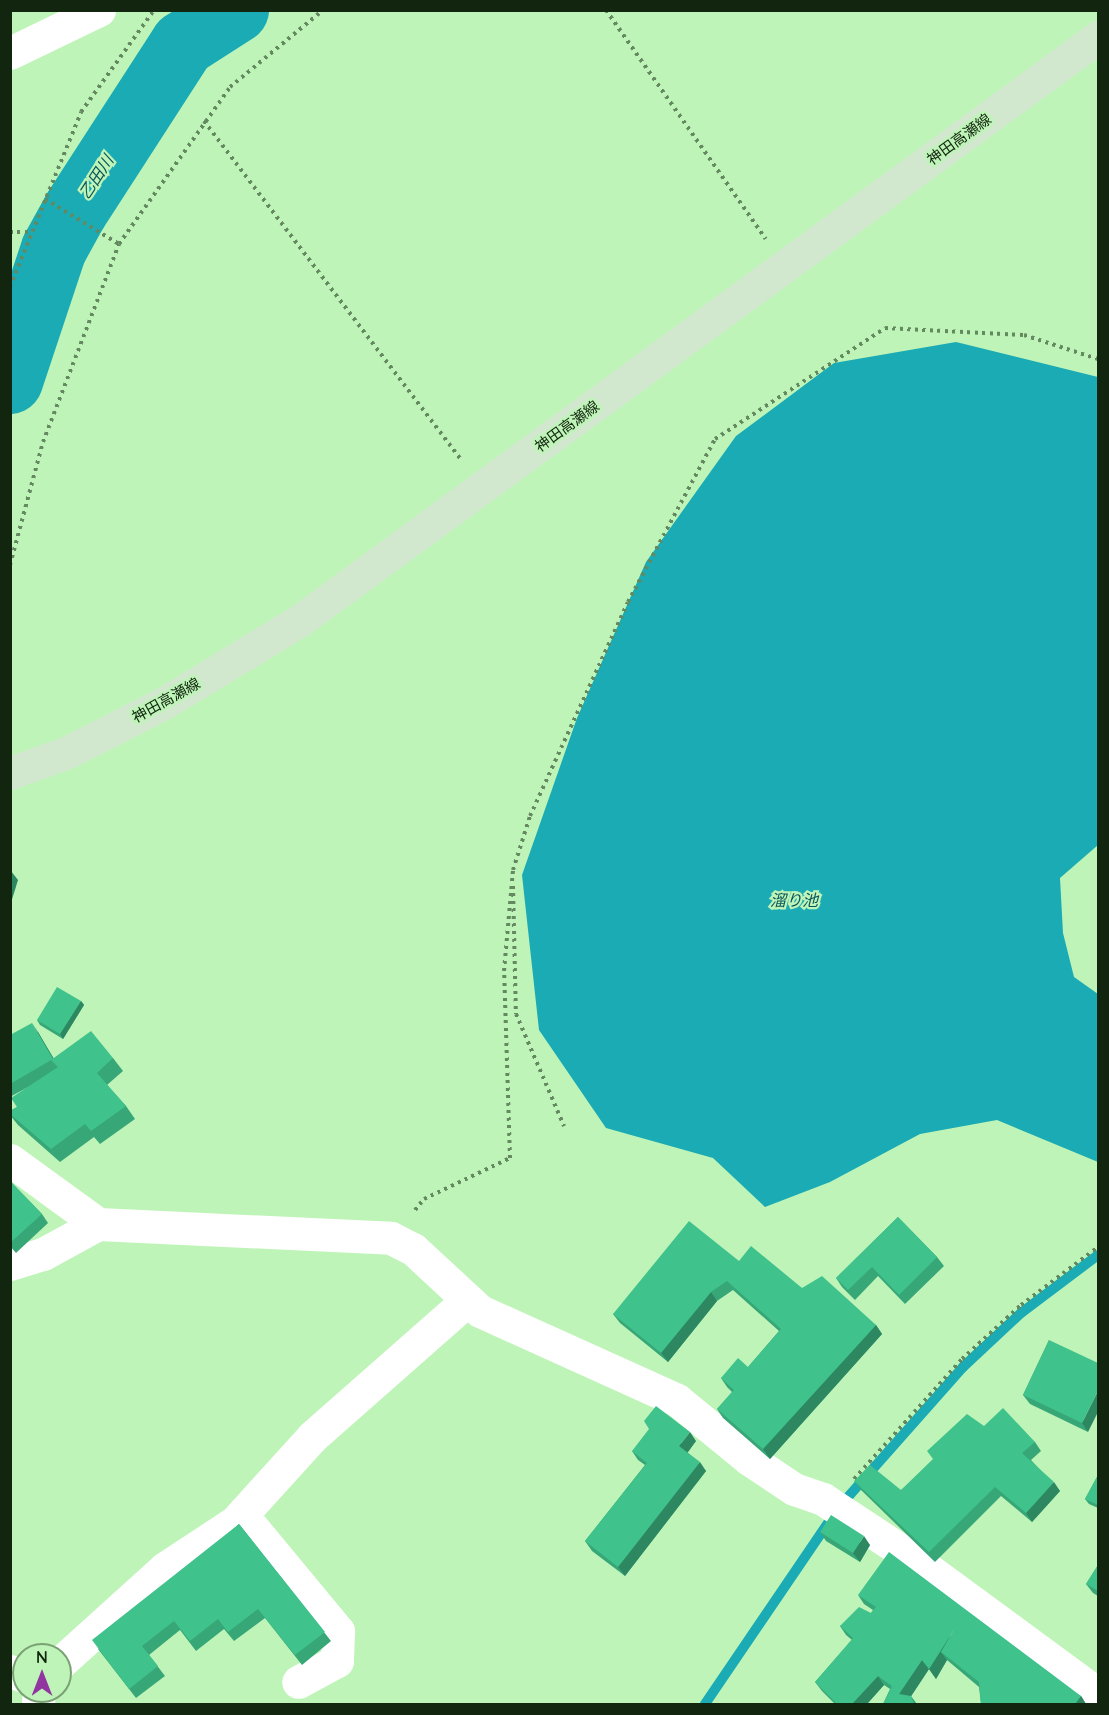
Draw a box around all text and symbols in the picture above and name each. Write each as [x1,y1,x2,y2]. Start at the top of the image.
street label: 神田高瀬線 [923,110,995,168]
water label: 乙田川 [75,152,117,202]
street label: 神田高瀬線 [531,397,603,455]
street label: 神田高瀬線 [129,674,203,726]
water label: 溜り池 [770,890,818,910]
north arrow [12,1643,72,1703]
text: N [36,1647,48,1667]

